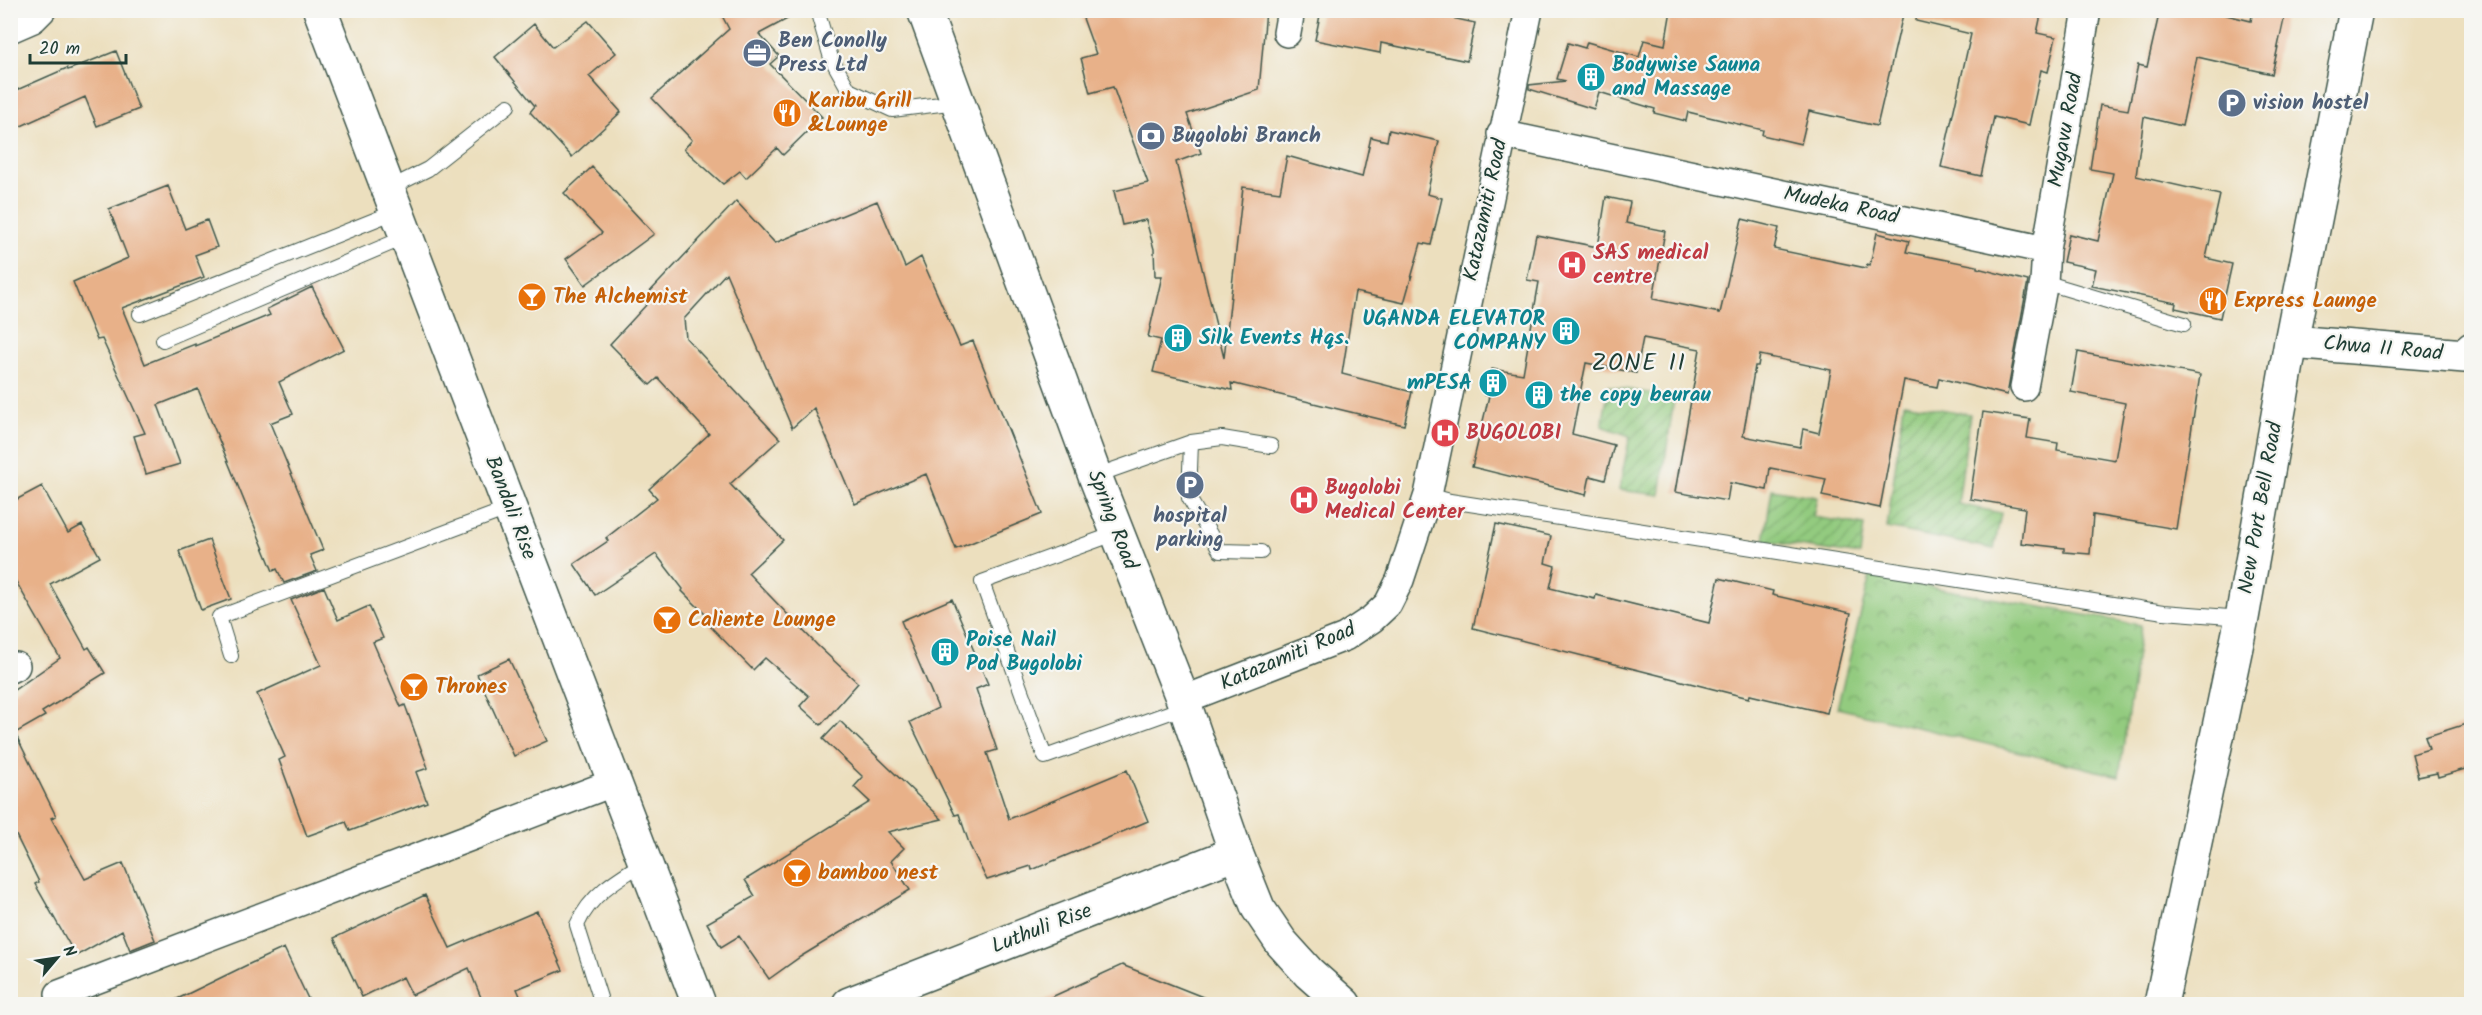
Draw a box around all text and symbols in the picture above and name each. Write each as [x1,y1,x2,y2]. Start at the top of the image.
place label: Ben Conolly Press Ltd [778,25,887,82]
scale bar [30,27,126,65]
text: 20 m [39,35,80,64]
office icon: Ben Conolly Press Ltd [741,37,773,69]
place label: Bodywise Sauna and Massage [1612,49,1761,106]
building icon: Bodywise Sauna and Massage [1575,61,1607,93]
street label: Mugavu Road [2040,70,2092,190]
place label: Karibu Grill &Lounge [808,85,912,142]
parking icon: vision hostel [2216,87,2248,119]
place label: vision hostel [2253,87,2369,120]
restaurant icon: Karibu Grill &Lounge [771,97,803,129]
bank icon: Bugolobi Branch [1135,120,1167,152]
place label: Bugolobi Branch [1172,120,1321,153]
street label: Katazamiti Road [1455,135,1517,284]
street label: Mudeka Road [1780,178,1902,234]
place label: SAS medical centre [1593,237,1709,294]
hospital icon: SAS medical centre [1556,249,1588,281]
bar icon: The Alchemist [516,281,548,313]
place label: The Alchemist [553,281,688,314]
restaurant icon: Express Launge [2197,285,2229,317]
place label: Express Launge [2234,285,2377,318]
place label: UGANDA ELEVATOR COMPANY [1362,303,1546,360]
building icon: UGANDA ELEVATOR COMPANY [1550,315,1582,347]
building icon: Silk Events Hqs. [1162,322,1194,354]
place label: Silk Events Hqs. [1199,322,1349,355]
street label: Chwa II Road [2322,327,2445,371]
district label: ZONE II [1592,344,1686,383]
place label: mPESA [1407,367,1472,400]
building icon: mPESA [1477,367,1509,399]
building icon: the copy beurau [1523,379,1555,411]
place label: the copy beurau [1560,379,1711,412]
hospital icon: BUGOLOBI [1429,417,1461,449]
place label: BUGOLOBI [1466,417,1561,450]
street label: New Port Bell Road [2230,419,2292,597]
street label: Bandali Rise [475,451,545,565]
street label: Spring Road [1078,465,1146,575]
parking icon: hospital parking [1174,469,1206,501]
place label: Bugolobi Medical Center [1325,472,1466,529]
hospital icon: Bugolobi Medical Center [1288,484,1320,516]
place label: hospital parking [1153,500,1227,557]
bar icon: Caliente Lounge [651,604,683,636]
place label: Caliente Lounge [688,604,836,637]
street label: Katazamiti Road [1215,613,1362,700]
place label: Poise Nail Pod Bugolobi [966,624,1083,681]
building icon: Poise Nail Pod Bugolobi [929,636,961,668]
bar icon: Thrones [398,671,430,703]
place label: Thrones [435,671,507,704]
bar icon: bamboo nest [781,857,813,889]
place label: bamboo nest [818,857,939,890]
street label: Luthuli Rise [987,895,1098,963]
north arrow [27,928,87,988]
text: N [55,941,82,962]

